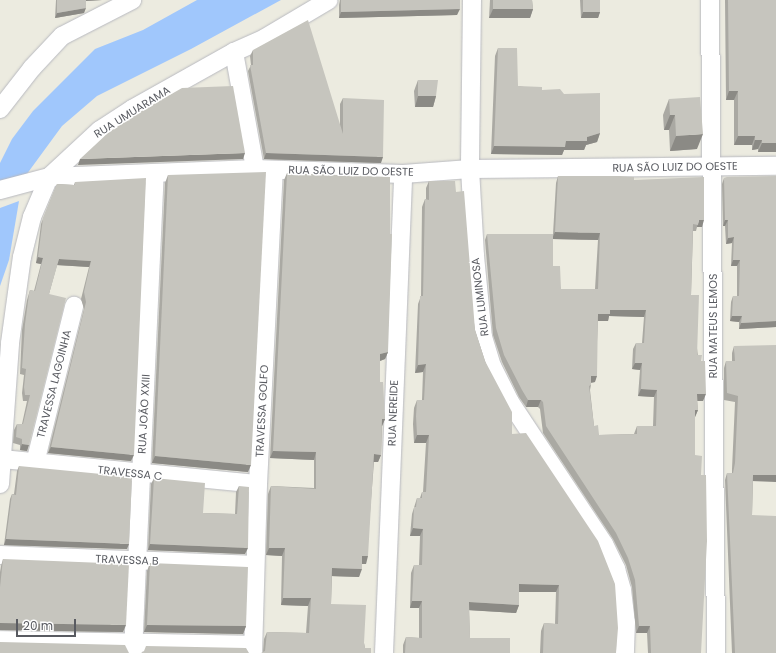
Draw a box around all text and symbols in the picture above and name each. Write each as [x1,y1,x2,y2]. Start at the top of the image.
street label: RUA UMUARAMA [92,83,172,141]
street label: RUA SÃO LUIZ DO OESTE [612,159,738,175]
street label: RUA SÃO LUIZ DO OESTE [288,163,414,179]
street label: RUA LUMINOSA [469,257,491,337]
street label: RUA MATEUS LEMOS [706,274,720,378]
street label: TRAVESSA LAGOINHA [34,328,74,440]
street label: TRAVESSA GOLFO [253,364,271,458]
street label: RUA JOÃO XXIII [135,374,153,454]
street label: RUA NEREIDE [385,380,401,446]
street label: TRAVESSA C [97,463,163,483]
street label: TRAVESSA B [95,552,159,568]
scale bar [18,611,78,637]
text: 20 m [23,617,53,634]

